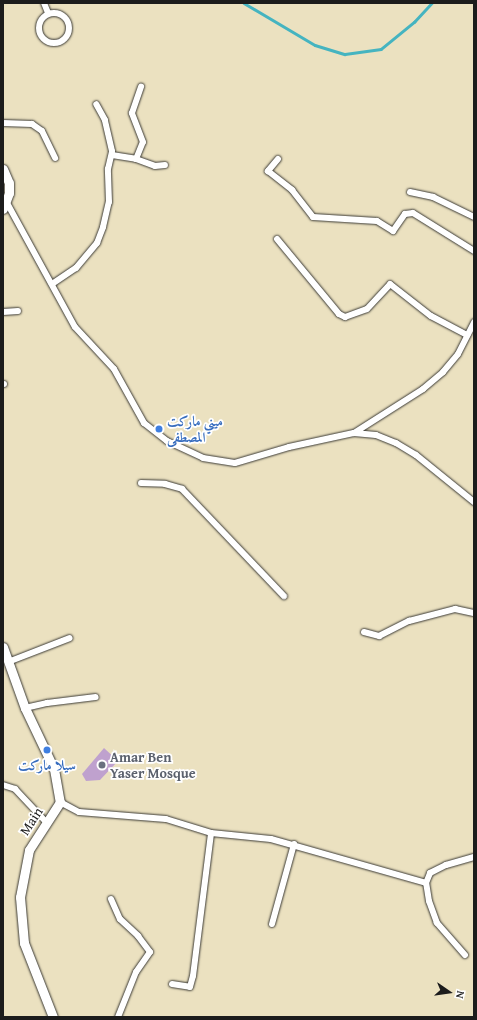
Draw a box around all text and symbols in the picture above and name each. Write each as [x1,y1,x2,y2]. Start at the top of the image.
place label: ميني ماركت المصطفى [167,413,223,446]
marker: ميني ماركت المصطفى [154,424,164,434]
marker: سيلا ماركت [42,745,52,755]
place label: Amar Ben Yaser Mosque [110,749,196,782]
place label: سيلا ماركت [18,757,76,773]
marker: Amar Ben Yaser Mosque [97,760,107,770]
street label: Main [16,804,46,838]
north arrow [429,972,469,1012]
text: N [452,989,469,1000]

